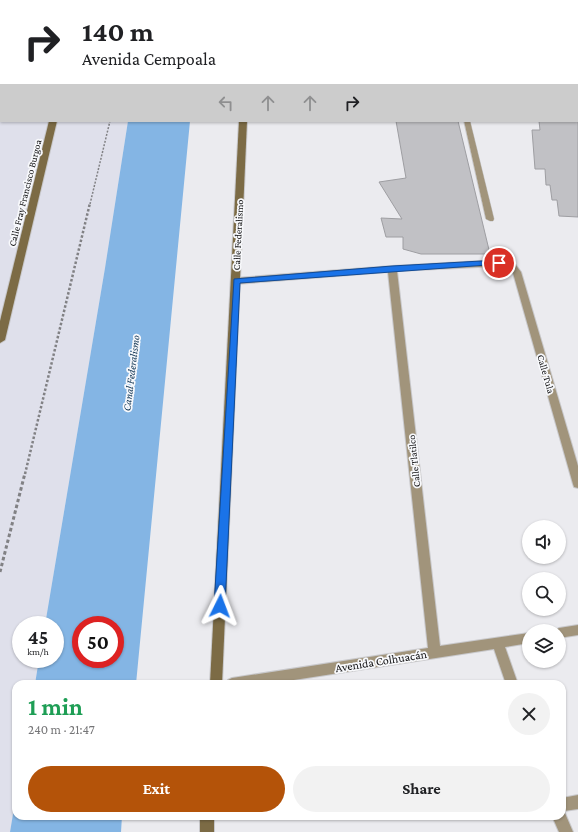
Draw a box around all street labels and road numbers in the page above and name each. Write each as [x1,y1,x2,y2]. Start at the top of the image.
street label: Calle Fray Francisco Burgoa [6,138,44,248]
street label: Calle Federalismo [231,199,245,271]
street label: Calle Tula [535,353,557,395]
street label: Calle Tlatilco [406,434,422,488]
street label: Avenida Colhuacán [334,647,428,675]

